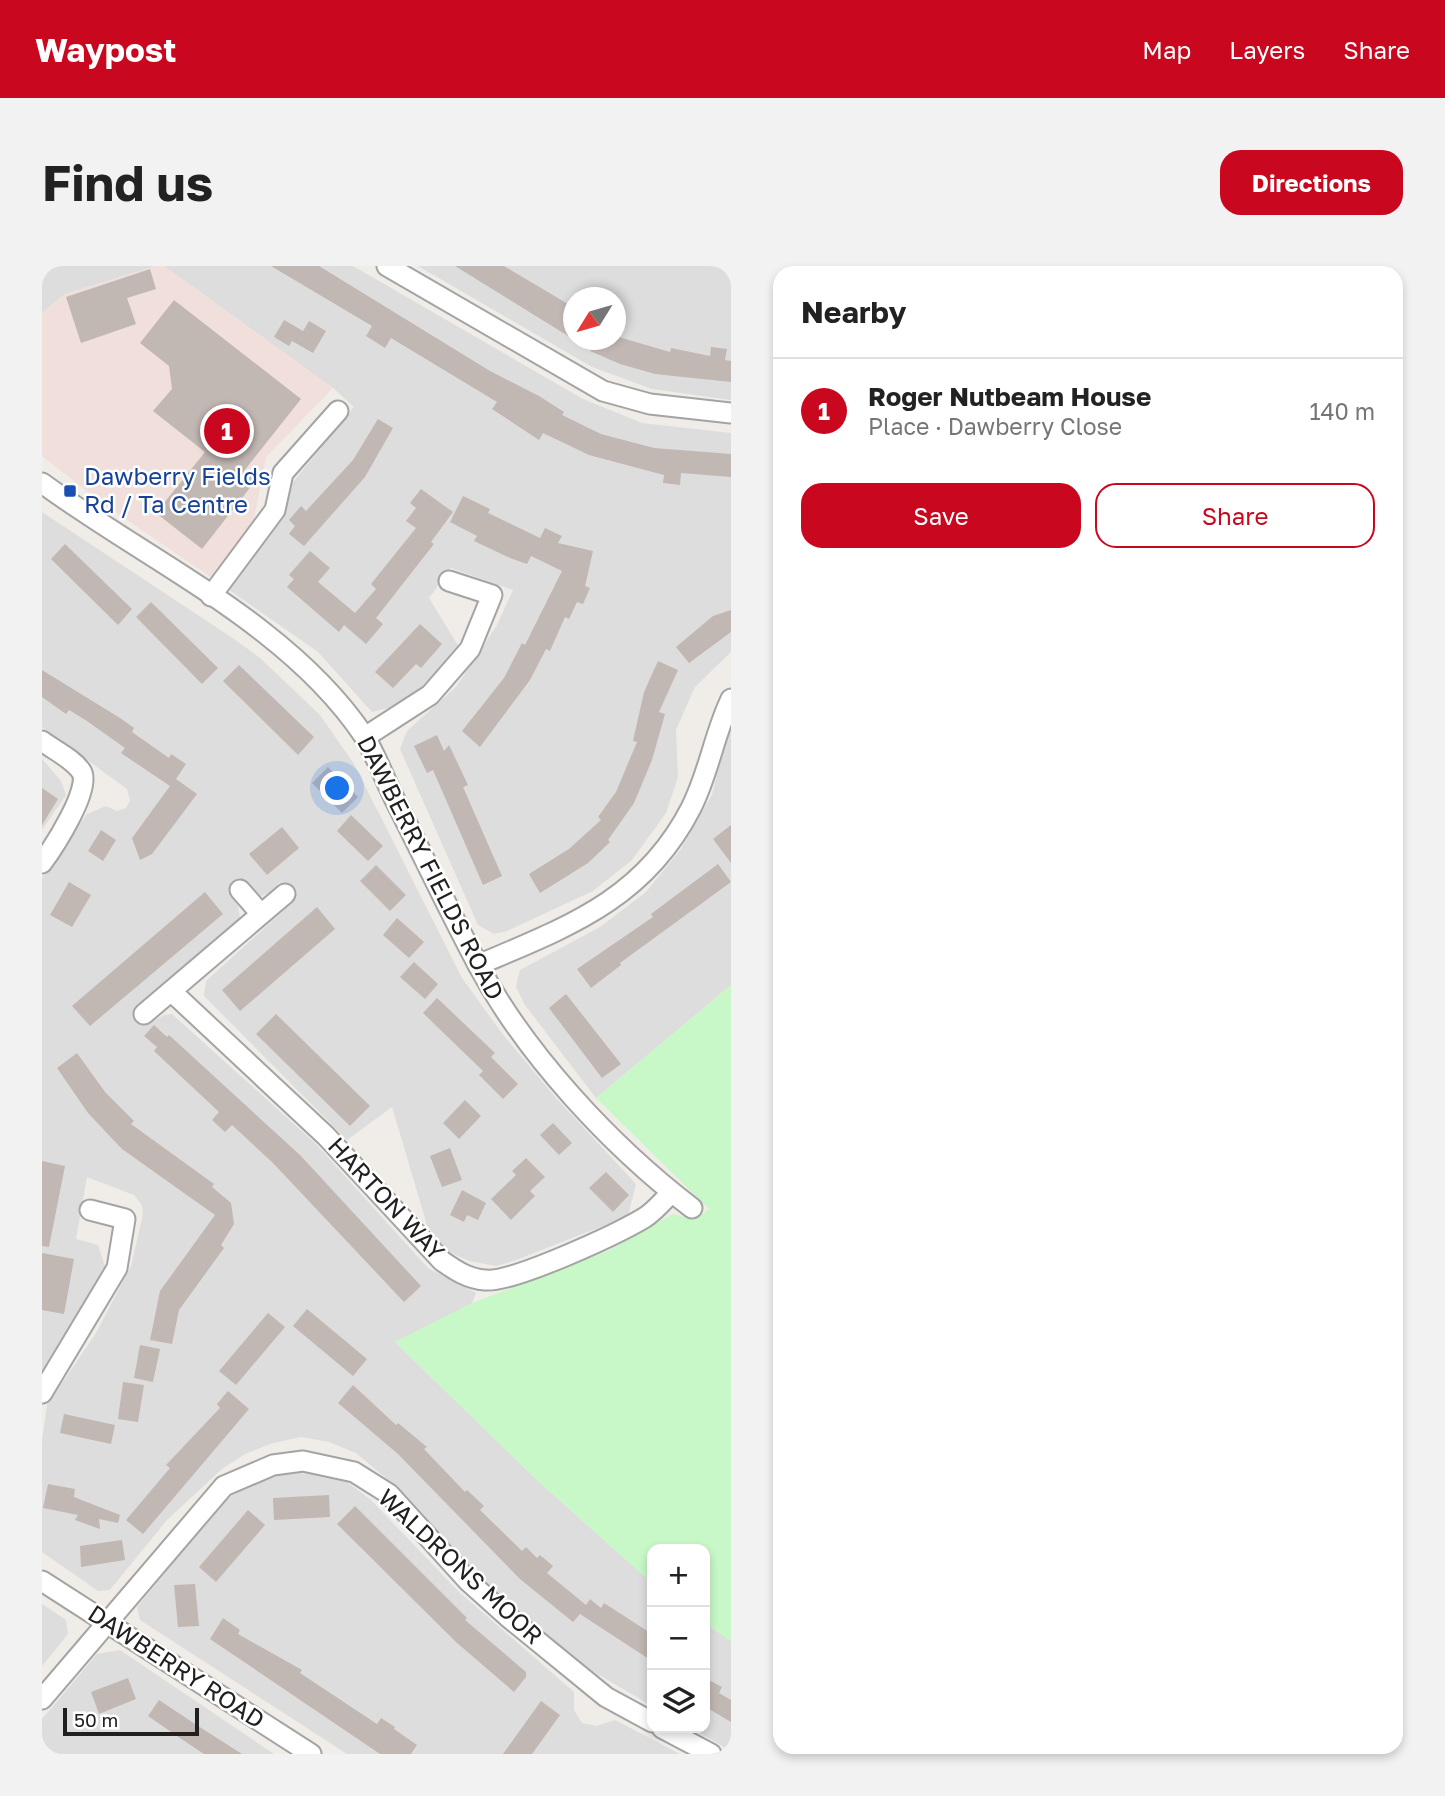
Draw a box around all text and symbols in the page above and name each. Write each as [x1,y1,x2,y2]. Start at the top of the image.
text: Waypost [35,30,176,69]
text: Map [1142,35,1191,64]
text: Layers [1229,35,1305,64]
text: Share [1343,35,1410,64]
button: Directions [1220,150,1403,215]
text: Find us [42,153,213,212]
north arrow [563,287,626,350]
text: Nearby [801,294,906,330]
text: Roger Nutbeam House [868,381,1151,412]
text: 1 [818,397,830,425]
text: 140 m [1309,397,1375,425]
pin: 1 [204,405,250,457]
text: Place · Dawberry Close [868,412,1122,440]
place label: Dawberry Fields Rd / Ta Centre [84,461,271,518]
marker: Dawberry Fields Rd / Ta Centre [62,483,78,499]
button: Save [801,483,1081,548]
button: Share [1095,483,1375,548]
street label: DAWBERRY FIELDS ROAD [352,730,511,1004]
your location [320,771,354,805]
street label: HARTON WAY [323,1131,452,1266]
street label: WALDRONS MOOR [373,1482,549,1650]
map controls [647,1544,710,1733]
button: + [647,1544,710,1607]
street label: DAWBERRY ROAD [83,1598,270,1734]
button: − [647,1607,710,1670]
button: layers [647,1670,710,1733]
scale bar [63,1705,200,1737]
text: 50 m [74,1708,118,1731]

